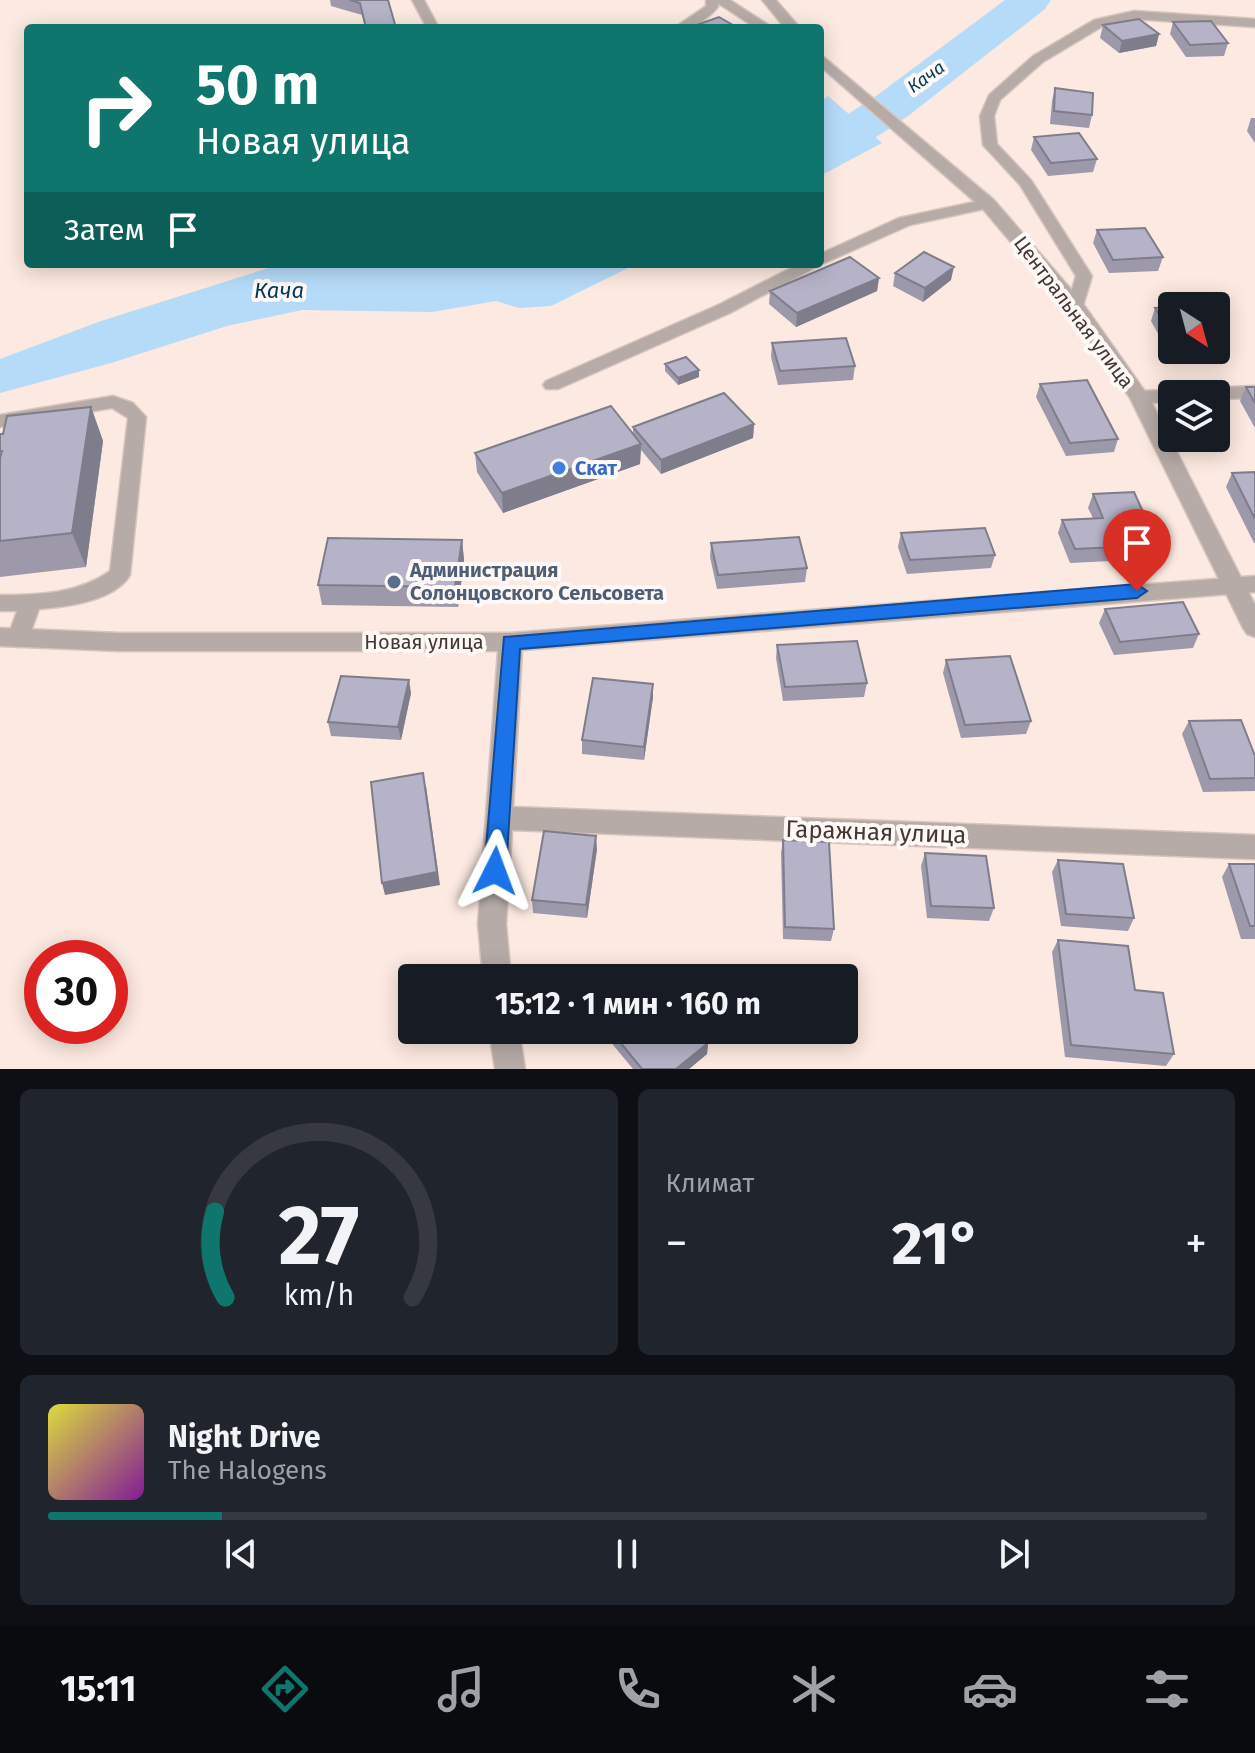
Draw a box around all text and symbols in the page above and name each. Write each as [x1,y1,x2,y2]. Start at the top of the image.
text: 50 m [196,52,319,119]
icon: right [64,56,168,160]
water label: Кача [903,56,949,98]
text: Новая улица [196,120,411,164]
icon: arrive [161,208,205,252]
text: Затем [64,212,145,248]
street label: Центральная улица [1009,231,1139,393]
water label: Кача [254,277,304,304]
north arrow [1158,292,1230,364]
map controls [1158,292,1230,452]
button: layers [1158,380,1230,452]
place label: Скат [575,456,617,480]
marker: Скат [550,459,568,477]
pin [1103,509,1171,591]
icon: arrive [1115,521,1159,565]
place label: Администрация Солонцовского Сельсовета [409,558,664,605]
marker: Администрация Солонцовского Сельсовета [385,573,403,591]
street label: Новая улица [364,630,484,654]
street label: Гаражная улица [785,815,967,849]
position arrow [453,829,537,913]
speed limit sign: 30 [24,940,128,1044]
text: 15:12 · 1 мин · 160 m [495,986,761,1022]
text: Климат [666,1168,754,1199]
text: 27 [278,1186,359,1286]
text: 21° [892,1208,981,1280]
text: − [666,1217,688,1270]
text: + [1185,1217,1207,1270]
text: km/h [283,1278,354,1313]
text: Night Drive [168,1419,321,1455]
text: The Halogens [168,1455,327,1486]
icon: previous [219,1532,263,1576]
icon: pause [605,1532,649,1576]
icon: next [992,1532,1036,1576]
icon: directions [257,1661,313,1717]
icon: music [433,1661,489,1717]
icon: phone [610,1661,666,1717]
icon: climate [786,1661,842,1717]
icon: car [962,1661,1018,1717]
icon: filters [1139,1661,1195,1717]
text: 15:11 [60,1667,136,1711]

